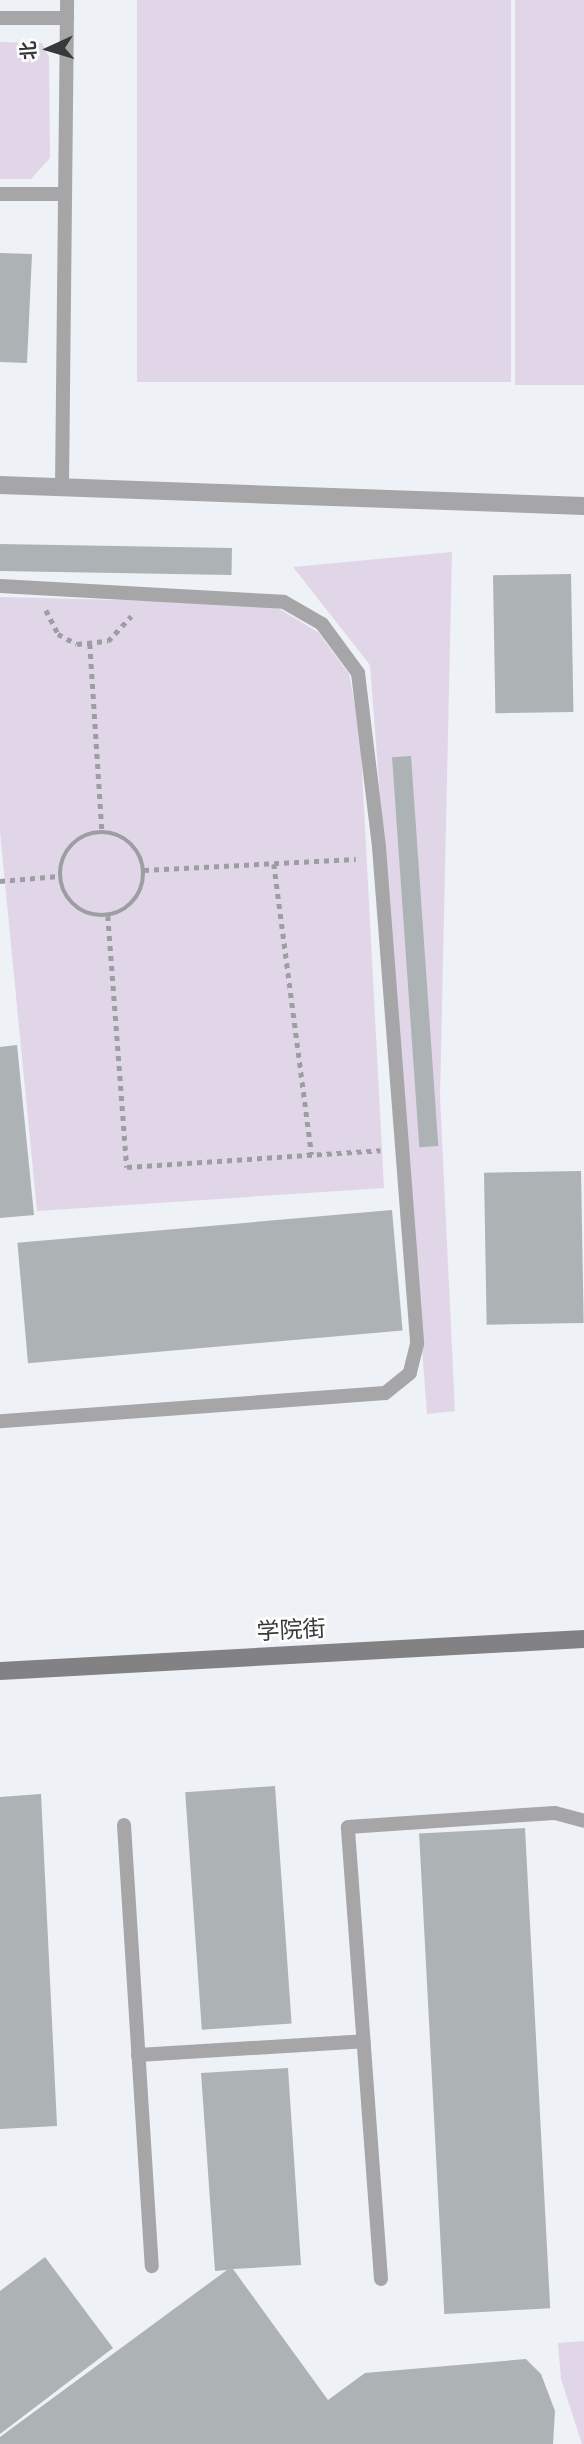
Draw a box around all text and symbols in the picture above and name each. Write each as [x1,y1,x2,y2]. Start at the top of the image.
north arrow [14,14,84,84]
text: 北 [16,40,40,61]
street label: 学院街 [256,1614,326,1646]

